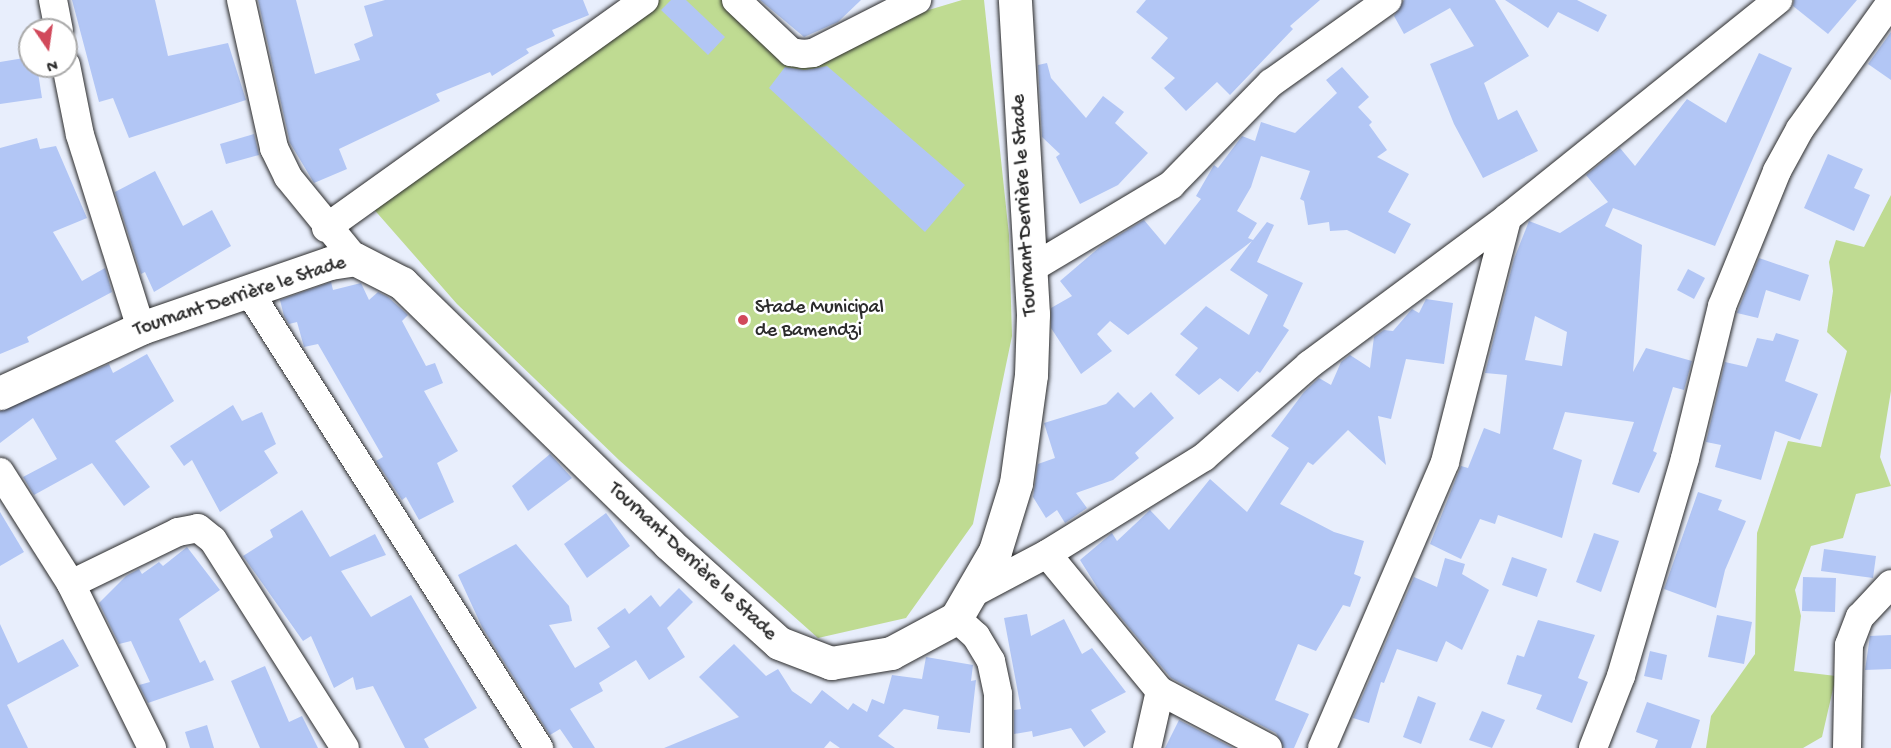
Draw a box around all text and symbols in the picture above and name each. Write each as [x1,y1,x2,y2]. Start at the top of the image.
north arrow [18,18,78,78]
text: N [44,54,59,75]
street label: Tournant Derrière le Stade [1007,94,1043,316]
street label: Tournant Derrière le Stade [131,251,349,343]
place label: Stade Municipal de Bamendzi [755,296,884,343]
marker: Stade Municipal de Bamendzi [736,313,750,327]
street label: Tournant Derrière le Stade [603,478,781,646]

